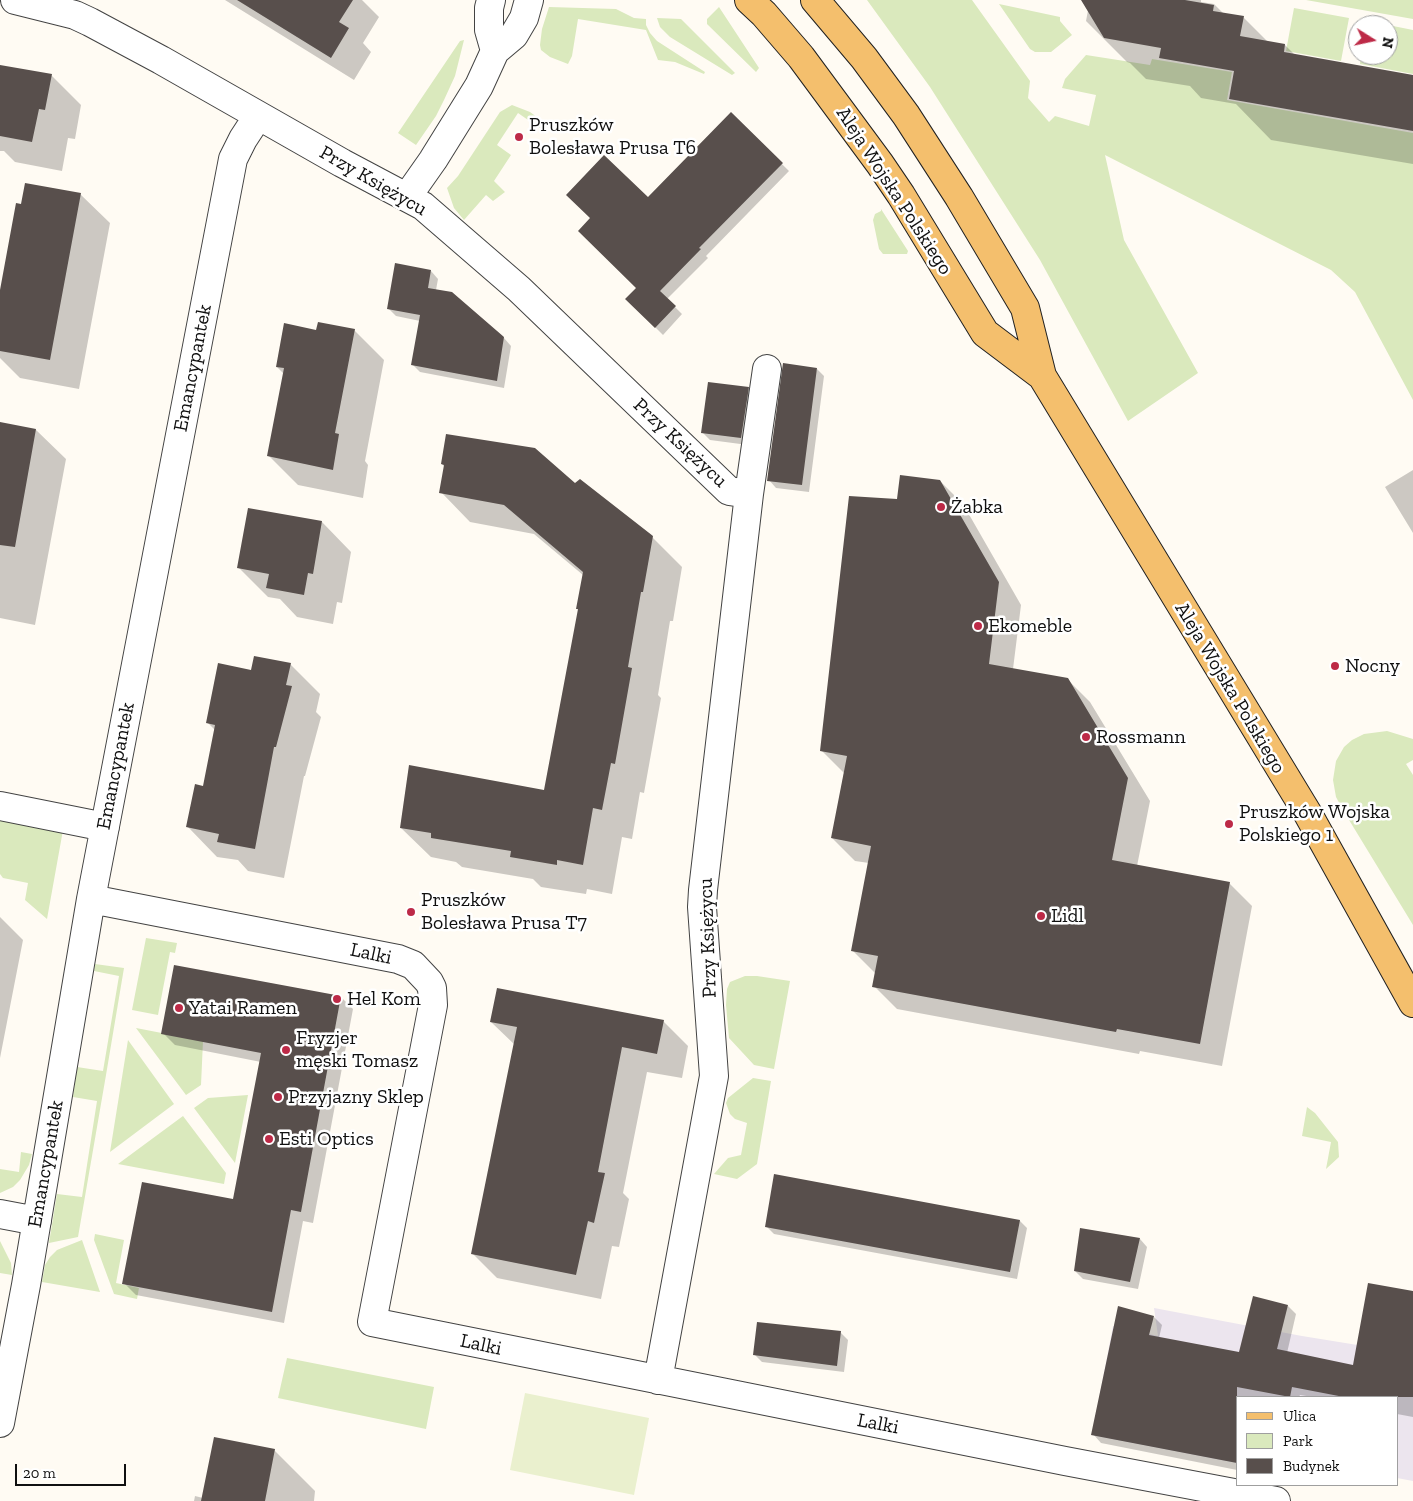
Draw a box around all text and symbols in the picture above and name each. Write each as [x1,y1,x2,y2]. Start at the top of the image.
north arrow [1348,15,1398,65]
text: N [1378,36,1397,49]
street label: Aleja Wojska Polskiego [831,103,957,279]
place label: Pruszków Bolesława Prusa T6 [529,113,696,160]
marker: Pruszków Bolesława Prusa T6 [513,131,525,143]
street label: Przy Księżycu [315,141,431,221]
street label: Emancypantek [169,302,217,434]
street label: Przy Księżycu [628,393,732,493]
place label: Żabka [951,495,1003,519]
marker: Żabka [935,501,947,513]
street label: Aleja Wojska Polskiego [1169,598,1291,778]
place label: Ekomeble [988,614,1072,638]
marker: Ekomeble [972,620,984,632]
place label: Nocny [1345,654,1400,678]
marker: Nocny [1329,660,1341,672]
street label: Emancypantek [92,700,140,832]
place label: Rossmann [1096,725,1186,749]
marker: Rossmann [1080,731,1092,743]
place label: Pruszków Wojska Polskiego 1 [1239,800,1390,847]
marker: Pruszków Wojska Polskiego 1 [1223,818,1235,830]
street label: Przy Księżycu [694,878,722,998]
place label: Pruszków Bolesława Prusa T7 [421,888,587,935]
place label: Lidl [1051,904,1084,928]
marker: Pruszków Bolesława Prusa T7 [405,906,417,918]
marker: Lidl [1035,910,1047,922]
street label: Lalki [348,938,394,970]
place label: Hel Kom [347,987,421,1011]
marker: Hel Kom [331,993,343,1005]
place label: Yatai Ramen [189,996,297,1020]
marker: Yatai Ramen [173,1002,185,1014]
place label: Fryzjer męski Tomasz [296,1026,418,1073]
marker: Fryzjer męski Tomasz [280,1044,292,1056]
place label: Przyjazny Sklep [288,1085,424,1109]
marker: Przyjazny Sklep [272,1091,284,1103]
street label: Emancypantek [23,1098,69,1230]
place label: Esti Optics [279,1127,374,1151]
marker: Esti Optics [263,1133,275,1145]
street label: Lalki [458,1329,504,1361]
legend [1236,1396,1398,1486]
text: Ulica [1283,1407,1316,1425]
street label: Lalki [855,1408,901,1440]
text: Park [1283,1432,1313,1450]
scale bar [18,1454,129,1486]
text: Budynek [1283,1457,1340,1475]
text: 20 m [23,1464,56,1482]

